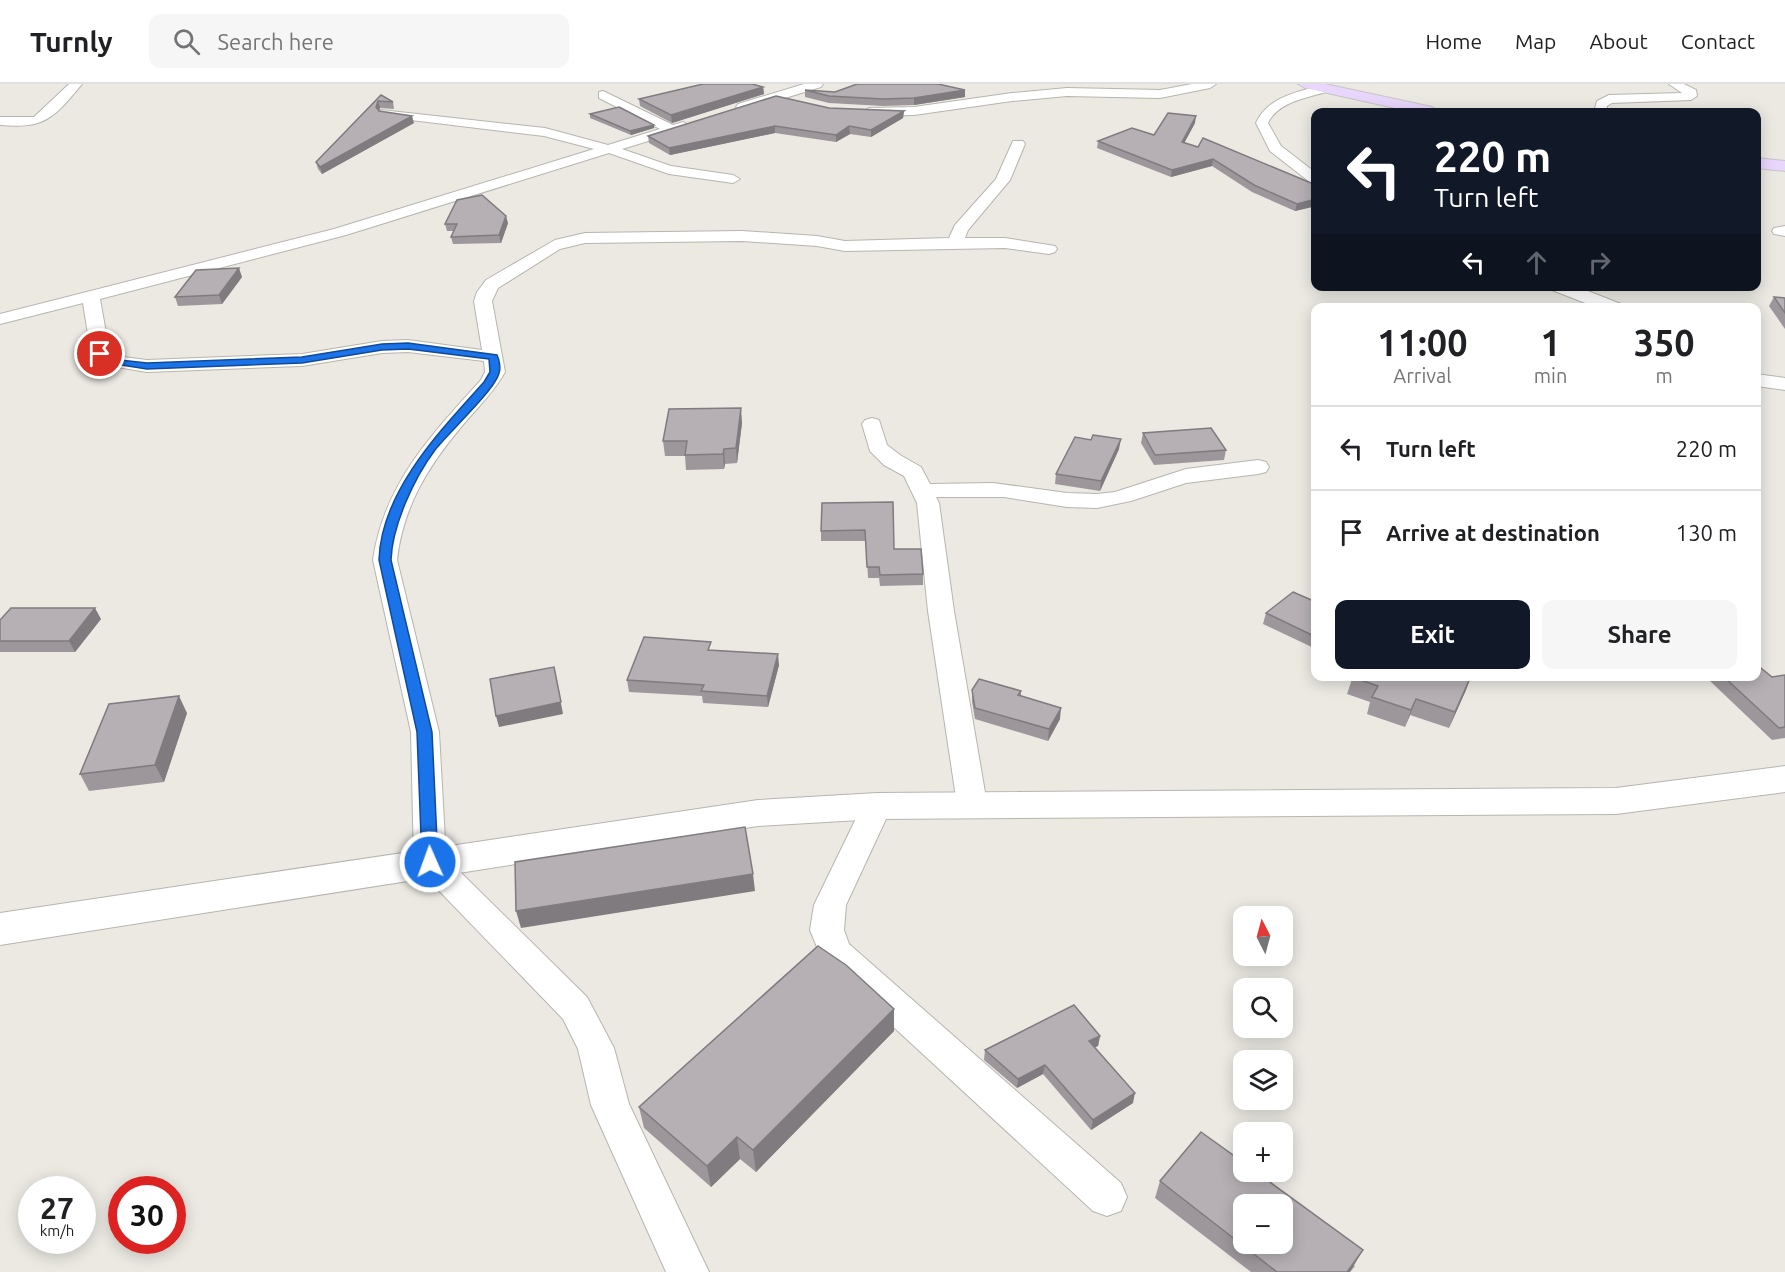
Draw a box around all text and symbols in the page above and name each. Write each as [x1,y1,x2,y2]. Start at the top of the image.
search box [149,14,569,68]
icon: search [170,25,203,58]
text: Turnly [30,26,113,57]
text: Search here [218,29,334,54]
text: Home [1425,29,1482,53]
text: Map [1515,29,1556,53]
text: About [1589,29,1648,53]
text: Contact [1681,29,1755,53]
icon: left [1335,132,1413,210]
text: 220 m [1434,133,1551,180]
text: Turn left [1434,182,1538,212]
icon: left [1457,246,1490,279]
icon: ahead [1520,246,1553,279]
icon: right [1583,246,1616,279]
text: 11:00 [1377,322,1467,363]
text: 1 [1540,322,1561,363]
text: 350 [1634,322,1695,363]
pin [74,328,125,379]
icon: arrive [83,337,116,370]
text: Arrival [1393,364,1452,387]
text: min [1534,364,1567,387]
text: m [1656,364,1673,387]
icon: left [1335,432,1368,465]
text: Turn left [1386,436,1476,461]
text: 220 m [1676,436,1737,461]
icon: arrive [1335,516,1368,549]
text: Arrive at destination [1386,520,1600,545]
text: 130 m [1676,520,1737,545]
button: Exit [1335,600,1530,669]
button: Share [1542,600,1737,669]
position arrow [398,830,462,894]
north arrow [1233,906,1293,966]
map controls [1233,906,1293,1254]
button: search [1233,978,1293,1038]
button: layers [1233,1050,1293,1110]
button: + [1233,1122,1293,1182]
speed limit sign: 30 [108,1176,186,1254]
text: 27 [40,1191,74,1225]
button: − [1233,1194,1293,1254]
text: km/h [40,1222,74,1239]

